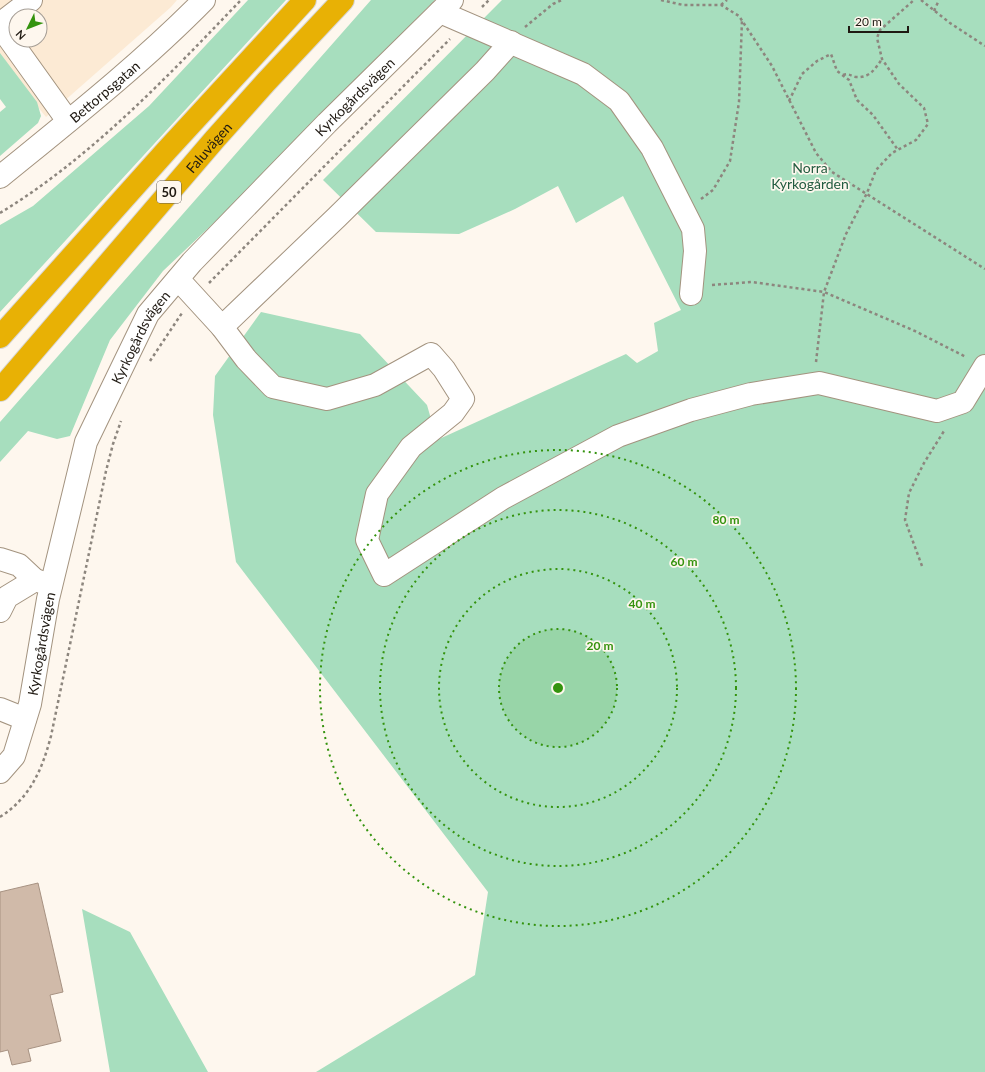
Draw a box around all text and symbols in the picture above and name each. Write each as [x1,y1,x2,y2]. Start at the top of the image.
north arrow [8,8,48,48]
scale bar [849,8,908,34]
text: 20 m [855,14,882,29]
text: N [13,28,28,43]
street label: Kyrkogårdsvägen [311,53,398,139]
street label: Bettorpsgatan [66,57,143,126]
street label: Faluvägen [182,118,235,176]
park label: Norra Kyrkogården [771,159,849,192]
road number: 50 [157,181,181,203]
street label: Kyrkogårdsvägen [107,287,173,386]
text: 80 m [713,512,739,527]
text: 60 m [671,554,697,569]
street label: Kyrkogårdsvägen [23,590,58,697]
text: 40 m [629,596,655,611]
text: 20 m [587,638,613,653]
centre of rings [551,681,565,695]

